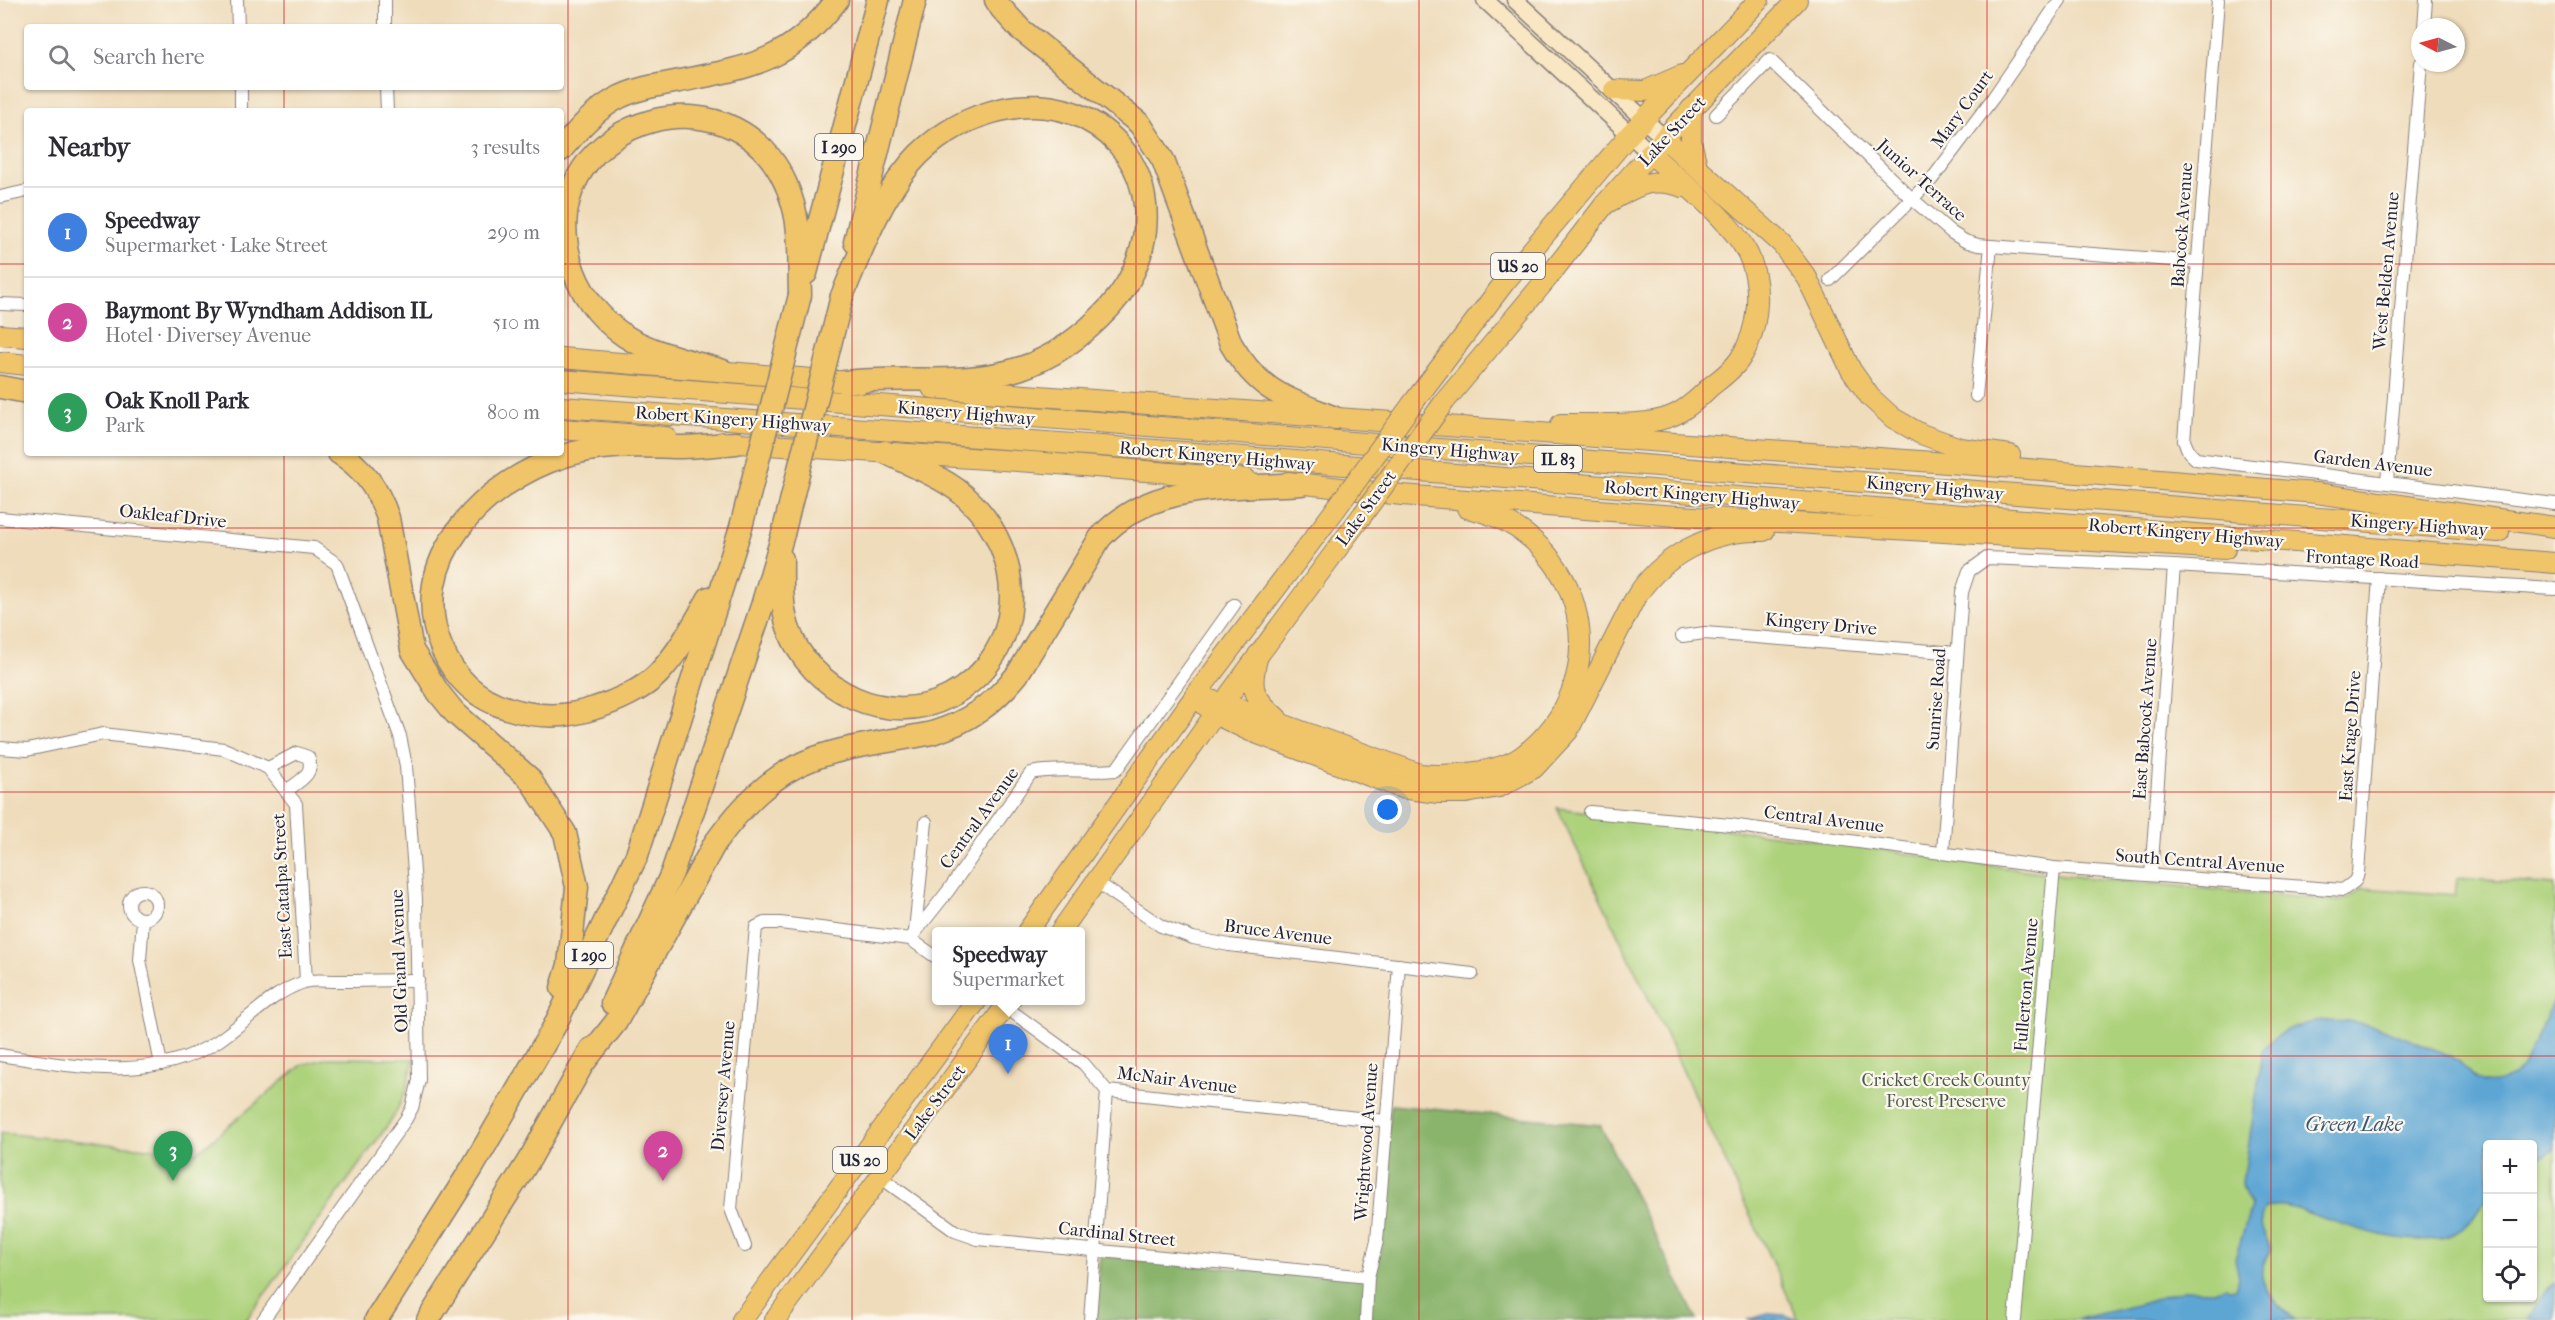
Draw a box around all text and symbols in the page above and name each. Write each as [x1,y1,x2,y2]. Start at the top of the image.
north arrow [2411,18,2465,72]
search box [24,24,564,90]
icon: search [45,41,78,74]
text: Search here [93,44,205,70]
street label: Mary Court [1927,66,1998,152]
street label: Lake Street [1635,91,1711,171]
text: Nearby [48,132,130,163]
street label: Junior Terrace [1871,133,1971,226]
road number: I 290 [815,134,863,160]
text: 3 results [471,136,540,159]
street label: Babcock Avenue [2168,162,2197,288]
street label: West Belden Avenue [2369,191,2404,352]
text: Speedway [105,208,200,234]
text: 1 [64,221,71,244]
text: 290 m [487,221,540,244]
text: Supermarket · Lake Street [105,234,328,257]
road number: US 20 [1491,253,1545,279]
text: Baymont By Wyndham Addison IL [105,298,432,324]
text: 2 [62,311,73,334]
text: 510 m [492,311,540,334]
text: Hotel · Diversey Avenue [105,324,311,347]
text: Oak Knoll Park [105,388,249,414]
street label: Kingery Highway [896,397,1037,430]
text: 3 [63,401,72,424]
text: 800 m [487,401,540,424]
street label: Robert Kingery Highway [634,402,833,437]
text: Park [105,414,145,437]
street label: Kingery Highway [1380,434,1521,467]
street label: Robert Kingery Highway [1118,437,1317,476]
road number: IL 83 [1534,446,1582,472]
street label: Garden Avenue [2312,446,2434,481]
street label: Lake Street [1332,466,1401,550]
street label: Kingery Highway [1865,472,2006,505]
street label: Robert Kingery Highway [1603,476,1802,515]
street label: Oakleaf Drive [118,500,228,533]
street label: Kingery Highway [2349,510,2490,541]
street label: Robert Kingery Highway [2087,514,2286,553]
street label: Frontage Road [2305,546,2419,573]
street label: Kingery Drive [1764,609,1878,640]
street label: East Babcock Avenue [2129,637,2162,801]
street label: Sunrise Road [1922,647,1951,751]
street label: East Krage Drive [2335,670,2366,802]
street label: Central Avenue [935,763,1023,873]
your location [1373,795,1402,824]
street label: Central Avenue [1763,802,1885,837]
street label: East Catalpa Street [268,812,297,959]
street label: South Central Avenue [2115,845,2285,878]
street label: Old Grand Avenue [386,889,412,1033]
street label: Bruce Avenue [1223,915,1333,950]
street label: Fullerton Avenue [2010,917,2043,1053]
popup [932,927,1085,1005]
road number: I 290 [565,942,613,968]
text: Speedway [952,942,1047,968]
text: Supermarket [952,968,1065,991]
street label: Diversey Avenue [707,1020,740,1152]
pin: 1 [988,1024,1028,1074]
street label: Lake Street [900,1060,971,1144]
street label: Wrightwood Avenue [1350,1062,1383,1223]
street label: McNair Avenue [1116,1063,1238,1098]
park label: Cricket Creek County Forest Preserve [1861,1070,2032,1112]
water label: Green Lake [2305,1113,2404,1136]
pin: 3 [154,1132,192,1181]
pin: 2 [644,1132,682,1181]
map controls [2483,1140,2537,1302]
button: + [2483,1140,2537,1194]
road number: US 20 [833,1147,887,1173]
button: − [2483,1194,2537,1248]
street label: Cardinal Street [1057,1218,1177,1251]
button: locate [2483,1248,2537,1302]

